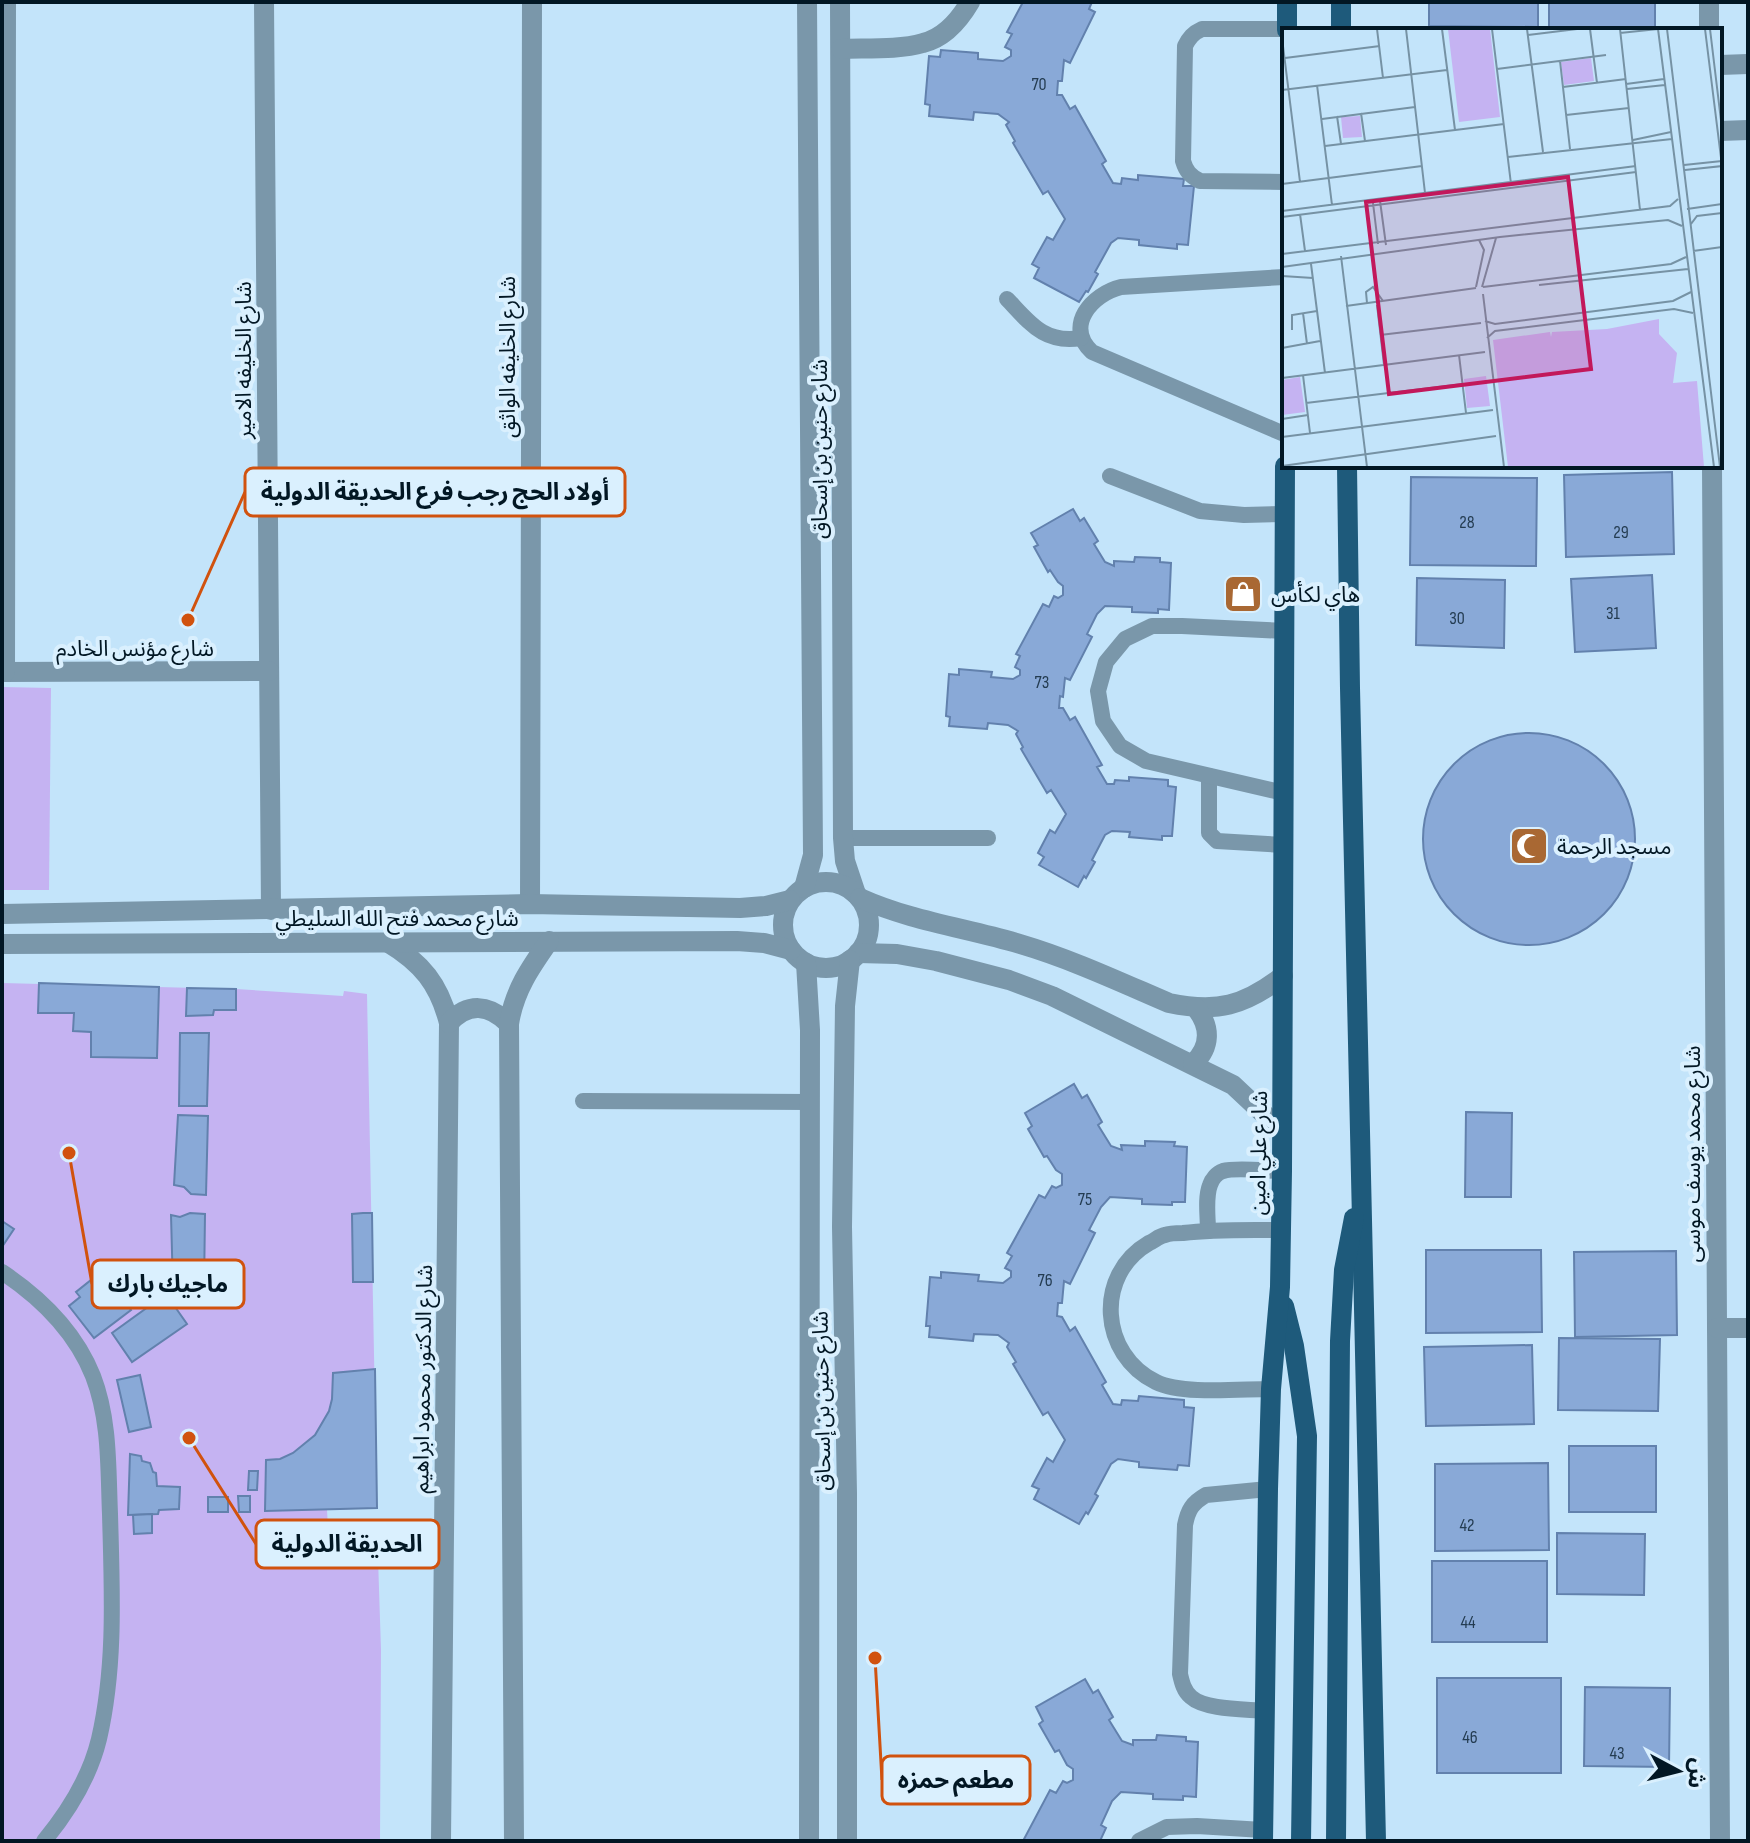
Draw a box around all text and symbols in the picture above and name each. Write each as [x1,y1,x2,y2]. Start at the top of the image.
inset map [1282,28,1722,468]
house number: 70 [1031,74,1047,95]
street label: شارع الخليفه الواثق [495,276,524,438]
street label: شارع الخليفه الامير [231,281,260,440]
street label: شارع حنين بن إسحاق [807,359,836,539]
callout: أولاد الحج رجب فرع الحديقة الدولية [245,468,625,516]
text: أولاد الحج رجب فرع الحديقة الدولية [261,477,609,510]
house number: 28 [1459,512,1475,533]
house number: 29 [1613,522,1629,543]
shop icon: هاي لكأس [1222,573,1264,615]
place label: هاي لكأس [1271,581,1360,611]
house number: 31 [1606,603,1621,624]
house number: 30 [1449,608,1465,629]
street label: شارع مؤنس الخادم [56,636,214,665]
house number: 73 [1035,672,1049,693]
mosque icon: مسجد الرحمة [1508,825,1550,867]
place label: مسجد الرحمة [1557,834,1672,861]
street label: شارع محمد فتح الله السليطي [275,906,519,935]
street label: شارع محمد يوسف موسى [1680,1045,1709,1263]
street label: شارع علي امين [1245,1090,1276,1216]
house number: 75 [1078,1189,1092,1210]
callout: ماجيك بارك [92,1260,244,1308]
street label: شارع الدكتور محمود ابراهيم [408,1264,441,1494]
text: ماجيك بارك [108,1270,228,1299]
house number: 76 [1037,1270,1053,1291]
street label: شارع حنين بن إسحاق [807,1311,840,1491]
house number: 42 [1459,1515,1475,1536]
callout: الحديقة الدولية [256,1520,439,1568]
text: الحديقة الدولية [271,1530,423,1559]
house number: 44 [1460,1612,1476,1633]
house number: 46 [1462,1727,1478,1748]
north arrow [1638,1731,1718,1811]
house number: 43 [1609,1743,1625,1764]
callout: مطعم حمزه [882,1756,1030,1804]
text: ش [1681,1757,1712,1790]
text: مطعم حمزه [898,1766,1014,1797]

